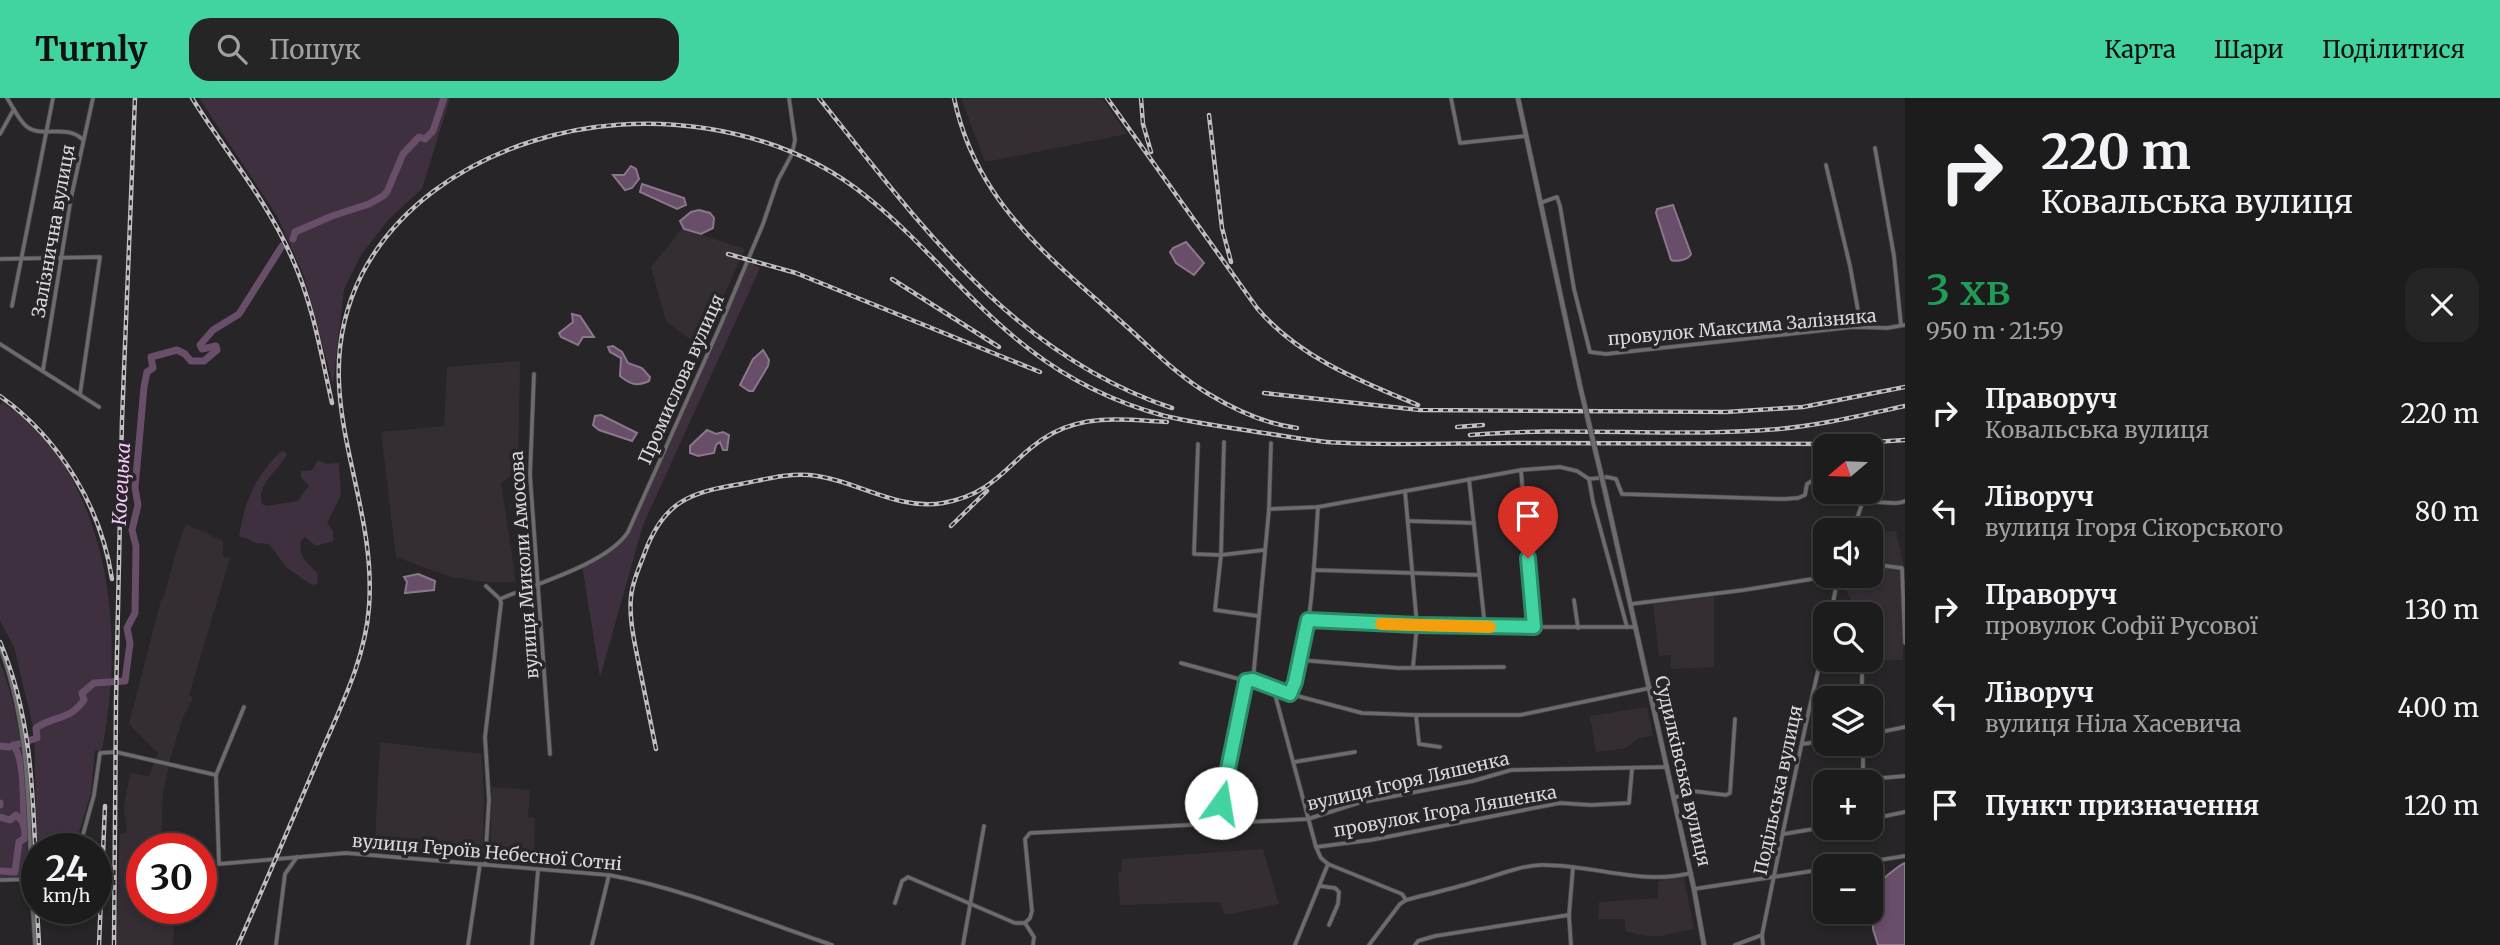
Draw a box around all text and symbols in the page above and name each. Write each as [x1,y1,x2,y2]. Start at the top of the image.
search box [189,18,679,81]
text: Turnly [35,29,147,70]
icon: search [213,30,251,68]
text: Пошук [269,33,361,66]
text: Карта [2104,34,2176,65]
text: Шари [2214,34,2284,65]
text: Поділитися [2322,34,2465,65]
text: 220 m [2041,121,2191,182]
icon: right [1926,126,2017,217]
street label: Залізнична вулиця [26,142,80,319]
text: Ковальська вулиця [2041,182,2353,222]
text: 3 хв [1926,264,2011,316]
button: close [2405,268,2479,342]
street label: Промислова вулиця [633,290,729,468]
street label: провулок Максима Залізняка [1607,304,1878,350]
text: 950 m · 21:59 [1926,316,2064,345]
text: Праворуч [1985,382,2117,415]
icon: right [1926,394,1964,432]
text: 220 m [2400,397,2479,430]
text: Ковальська вулиця [1985,415,2209,444]
north arrow [1813,434,1883,504]
map controls [1813,434,1883,924]
water label: Косецька [107,442,135,526]
street label: вулиця Миколи Амосова [505,450,543,680]
text: Ліворуч [1985,480,2094,513]
pin [1498,486,1558,558]
icon: left [1926,492,1964,530]
text: 80 m [2415,495,2479,528]
icon: arrive [1509,497,1547,535]
text: вулиця Ігоря Сікорського [1985,513,2283,542]
button: sound [1813,518,1883,588]
text: Праворуч [1985,578,2117,611]
icon: right [1926,590,1964,628]
text: 130 m [2405,593,2479,626]
button: search [1813,602,1883,672]
text: провулок Софії Русової [1985,611,2258,640]
street label: Судилківська вулиця [1650,674,1716,869]
text: Ліворуч [1985,676,2094,709]
button: layers [1813,686,1883,756]
icon: left [1926,688,1964,726]
text: 400 m [2398,691,2479,724]
street label: Подільська вулиця [1749,703,1807,877]
text: вулиця Ніла Хасевича [1985,709,2241,738]
street label: вулиця Ігоря Ляшенка [1305,746,1512,815]
position arrow [1184,766,1258,840]
button: + [1813,770,1883,840]
street label: провулок Ігора Ляшенка [1332,780,1559,842]
icon: arrive [1926,786,1964,824]
text: Пункт призначення [1985,789,2259,822]
text: 120 m [2404,789,2479,822]
street label: вулиця Героїв Небесної Сотні [351,829,623,875]
speed limit sign: 30 [126,833,217,924]
text: 24 [45,847,88,891]
button: − [1813,854,1883,924]
text: km/h [43,884,90,907]

